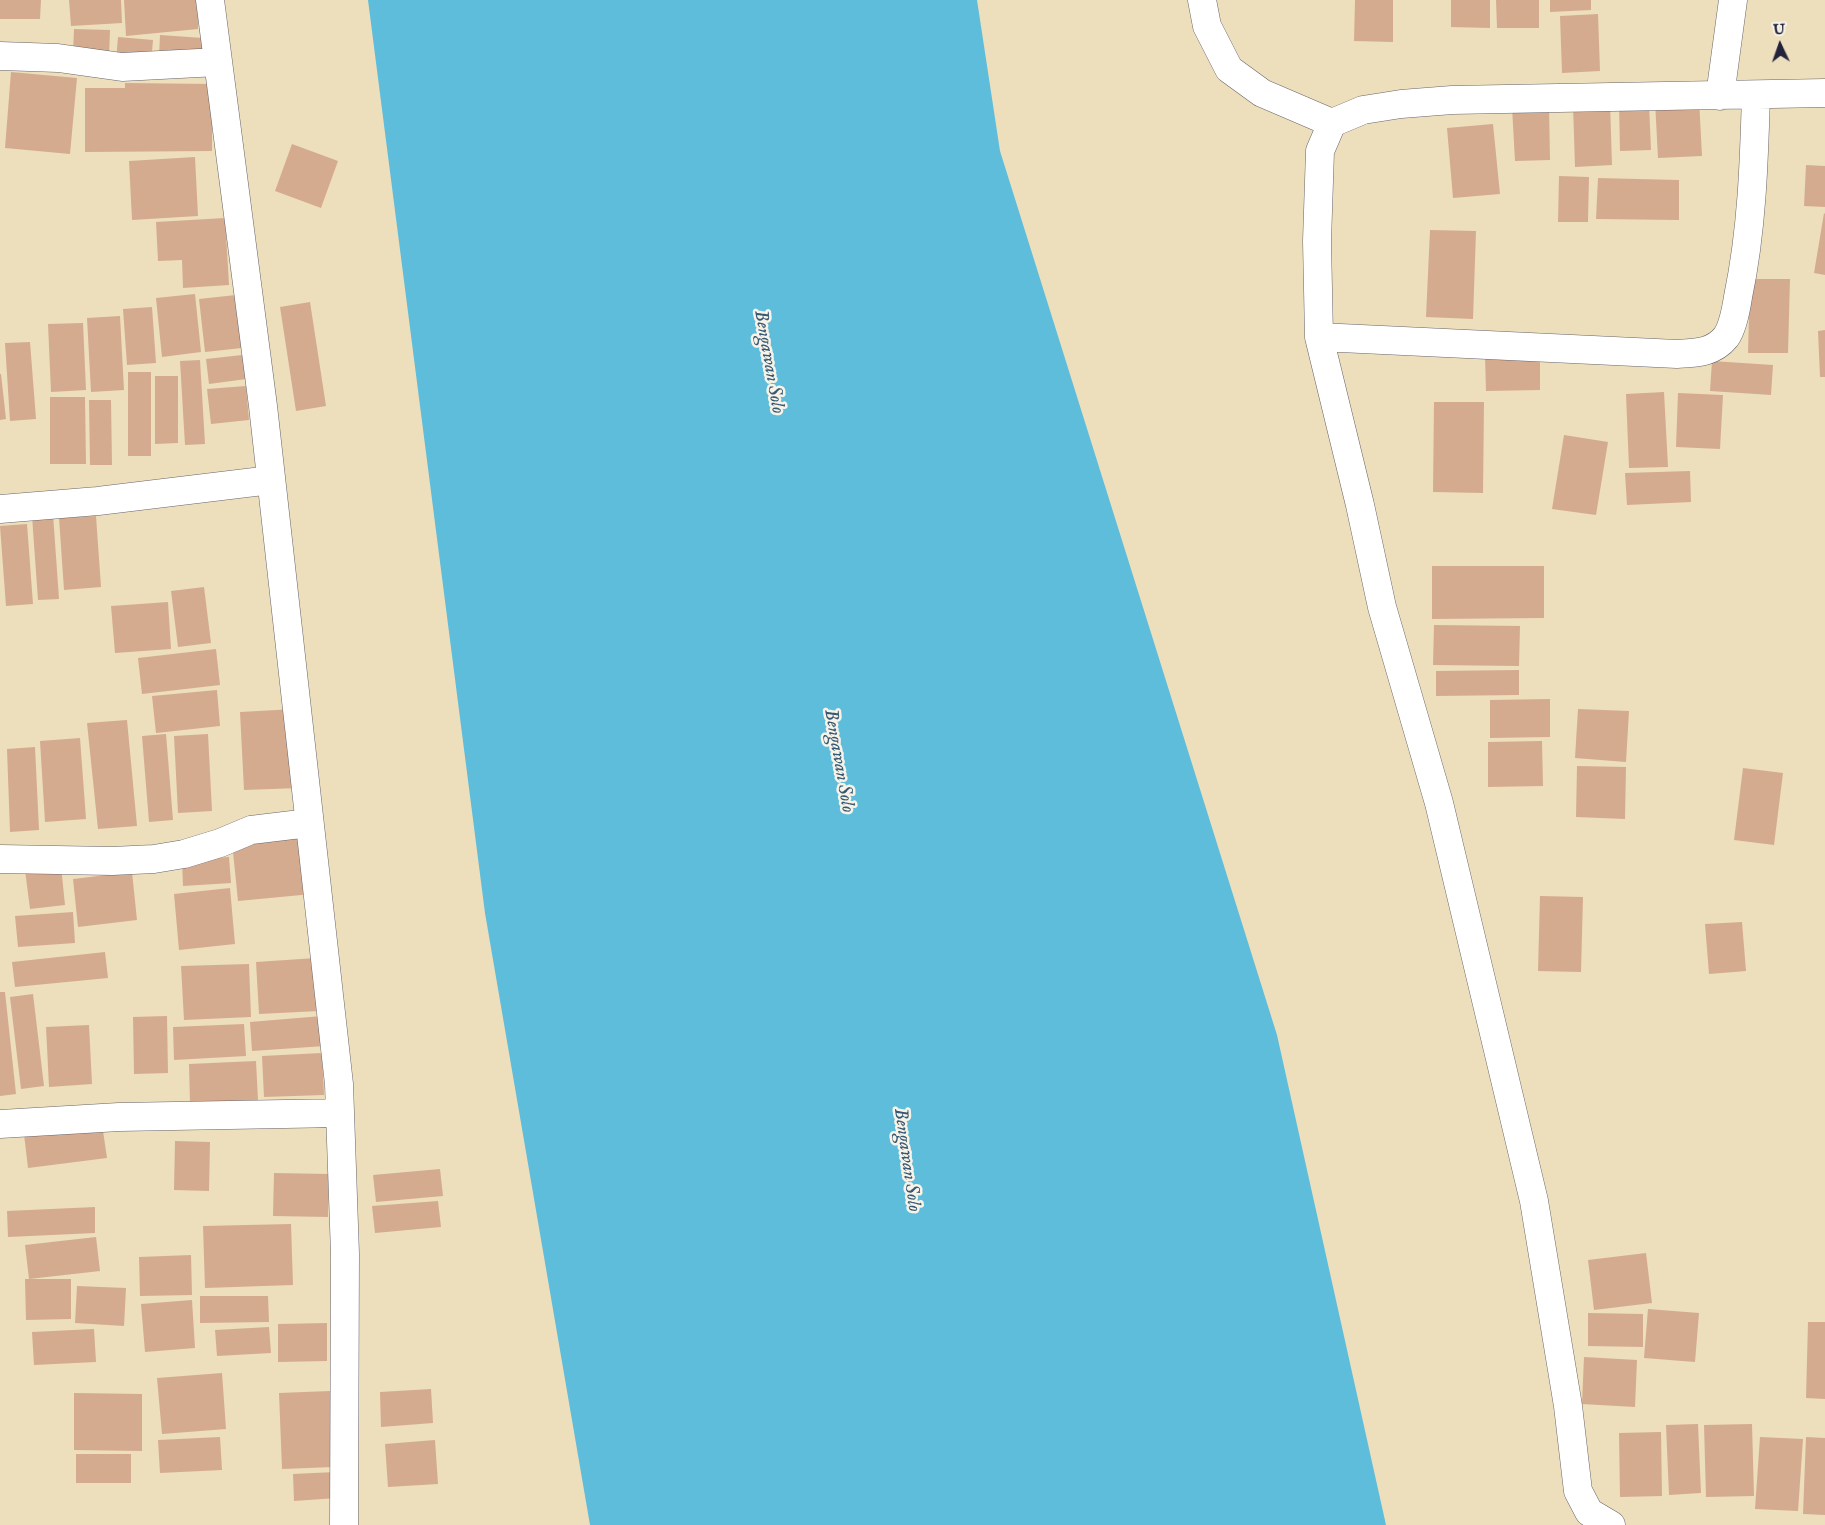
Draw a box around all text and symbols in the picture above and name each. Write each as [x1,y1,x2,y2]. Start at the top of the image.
north arrow [1755,20,1805,70]
text: U [1773,21,1786,39]
water label: Bengawan Solo [748,308,788,416]
water label: Bengawan Solo [818,707,858,815]
water label: Bengawan Solo [887,1107,925,1213]

